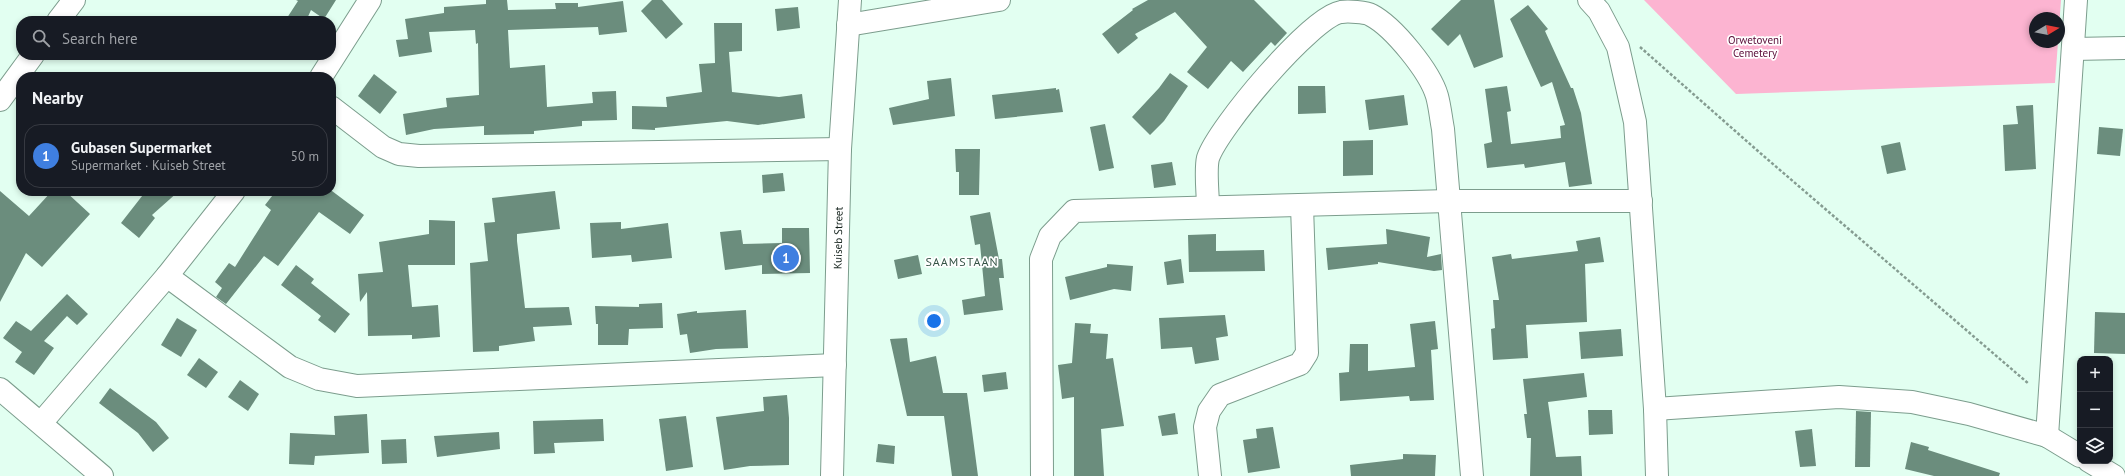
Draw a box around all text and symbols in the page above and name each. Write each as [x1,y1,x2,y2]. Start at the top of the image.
north arrow [2029,12,2065,48]
search box [16,16,336,60]
icon: search [30,27,52,49]
text: Search here [62,29,138,48]
park label: Orwetoveni Cemetery [1728,33,1782,60]
text: Nearby [32,87,83,109]
text: Gubasen Supermarket [71,138,211,157]
text: 1 [42,148,50,165]
text: 50 m [291,148,319,165]
text: Supermarket · Kuiseb Street [71,157,226,174]
street label: Kuiseb Street [830,206,846,269]
pin: 1 [773,243,799,273]
district label: SAAMSTAAN [925,254,999,269]
your location [924,311,944,331]
map controls [2077,356,2113,464]
button: + [2077,356,2113,392]
button: − [2077,392,2113,428]
button: layers [2077,428,2113,464]

